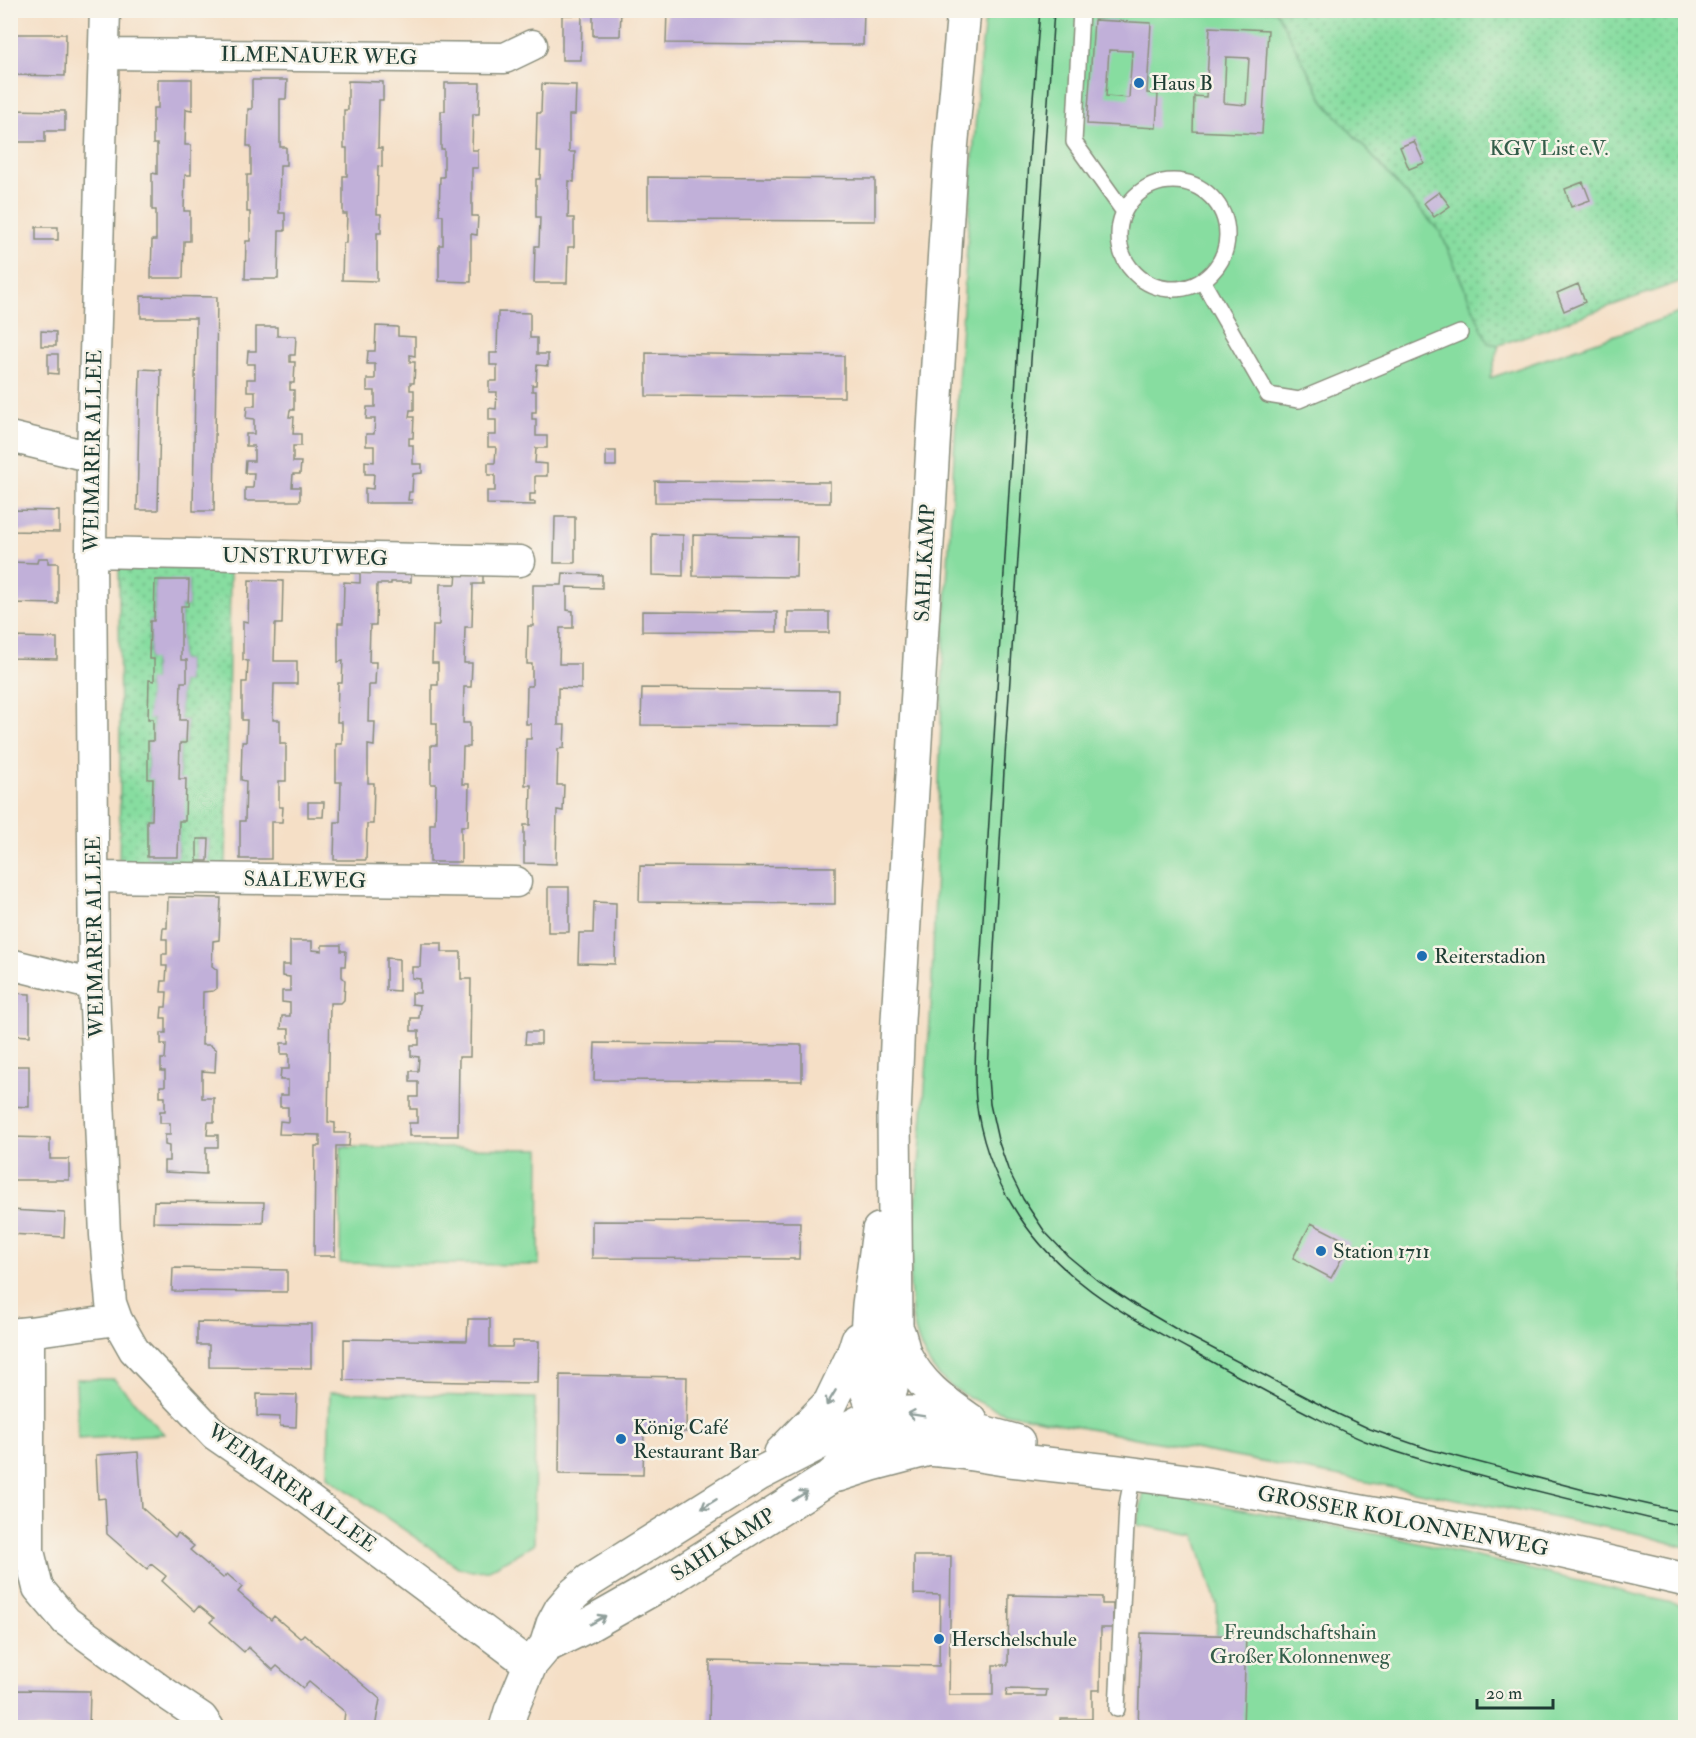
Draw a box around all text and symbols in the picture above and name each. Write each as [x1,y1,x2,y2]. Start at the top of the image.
street label: ILMENAUER WEG [220,41,418,71]
place label: Haus B [1151,70,1213,97]
marker: Haus B [1132,76,1146,90]
park label: KGV List e.V. [1489,135,1609,162]
street label: WEIMARER ALLEE [78,350,108,553]
street label: SAHLKAMP [908,503,942,623]
street label: UNSTRUTWEG [222,542,388,572]
street label: WEIMARER ALLEE [80,836,110,1039]
street label: SAALEWEG [243,865,367,895]
place label: Reiterstadion [1434,943,1546,970]
marker: Reiterstadion [1415,949,1429,963]
place label: Station 1711 [1333,1238,1430,1265]
marker: Station 1711 [1314,1244,1328,1258]
one-way arrow [825,1389,837,1406]
one-way arrow [907,1409,927,1420]
place label: König Café Restaurant Bar [633,1414,759,1465]
street label: WEIMARER ALLEE [201,1417,382,1558]
marker: König Café Restaurant Bar [614,1432,628,1446]
street label: GROSSER KOLONNENWEG [1255,1480,1551,1562]
one-way arrow [791,1489,808,1501]
one-way arrow [701,1498,718,1511]
street label: SAHLKAMP [666,1502,780,1588]
one-way arrow [589,1614,606,1626]
park label: Freundschaftshain Großer Kolonnenweg [1210,1619,1391,1670]
place label: Herschelschule [951,1626,1077,1653]
marker: Herschelschule [932,1632,946,1646]
scale bar [1477,1672,1554,1710]
text: 20 m [1486,1682,1522,1705]

